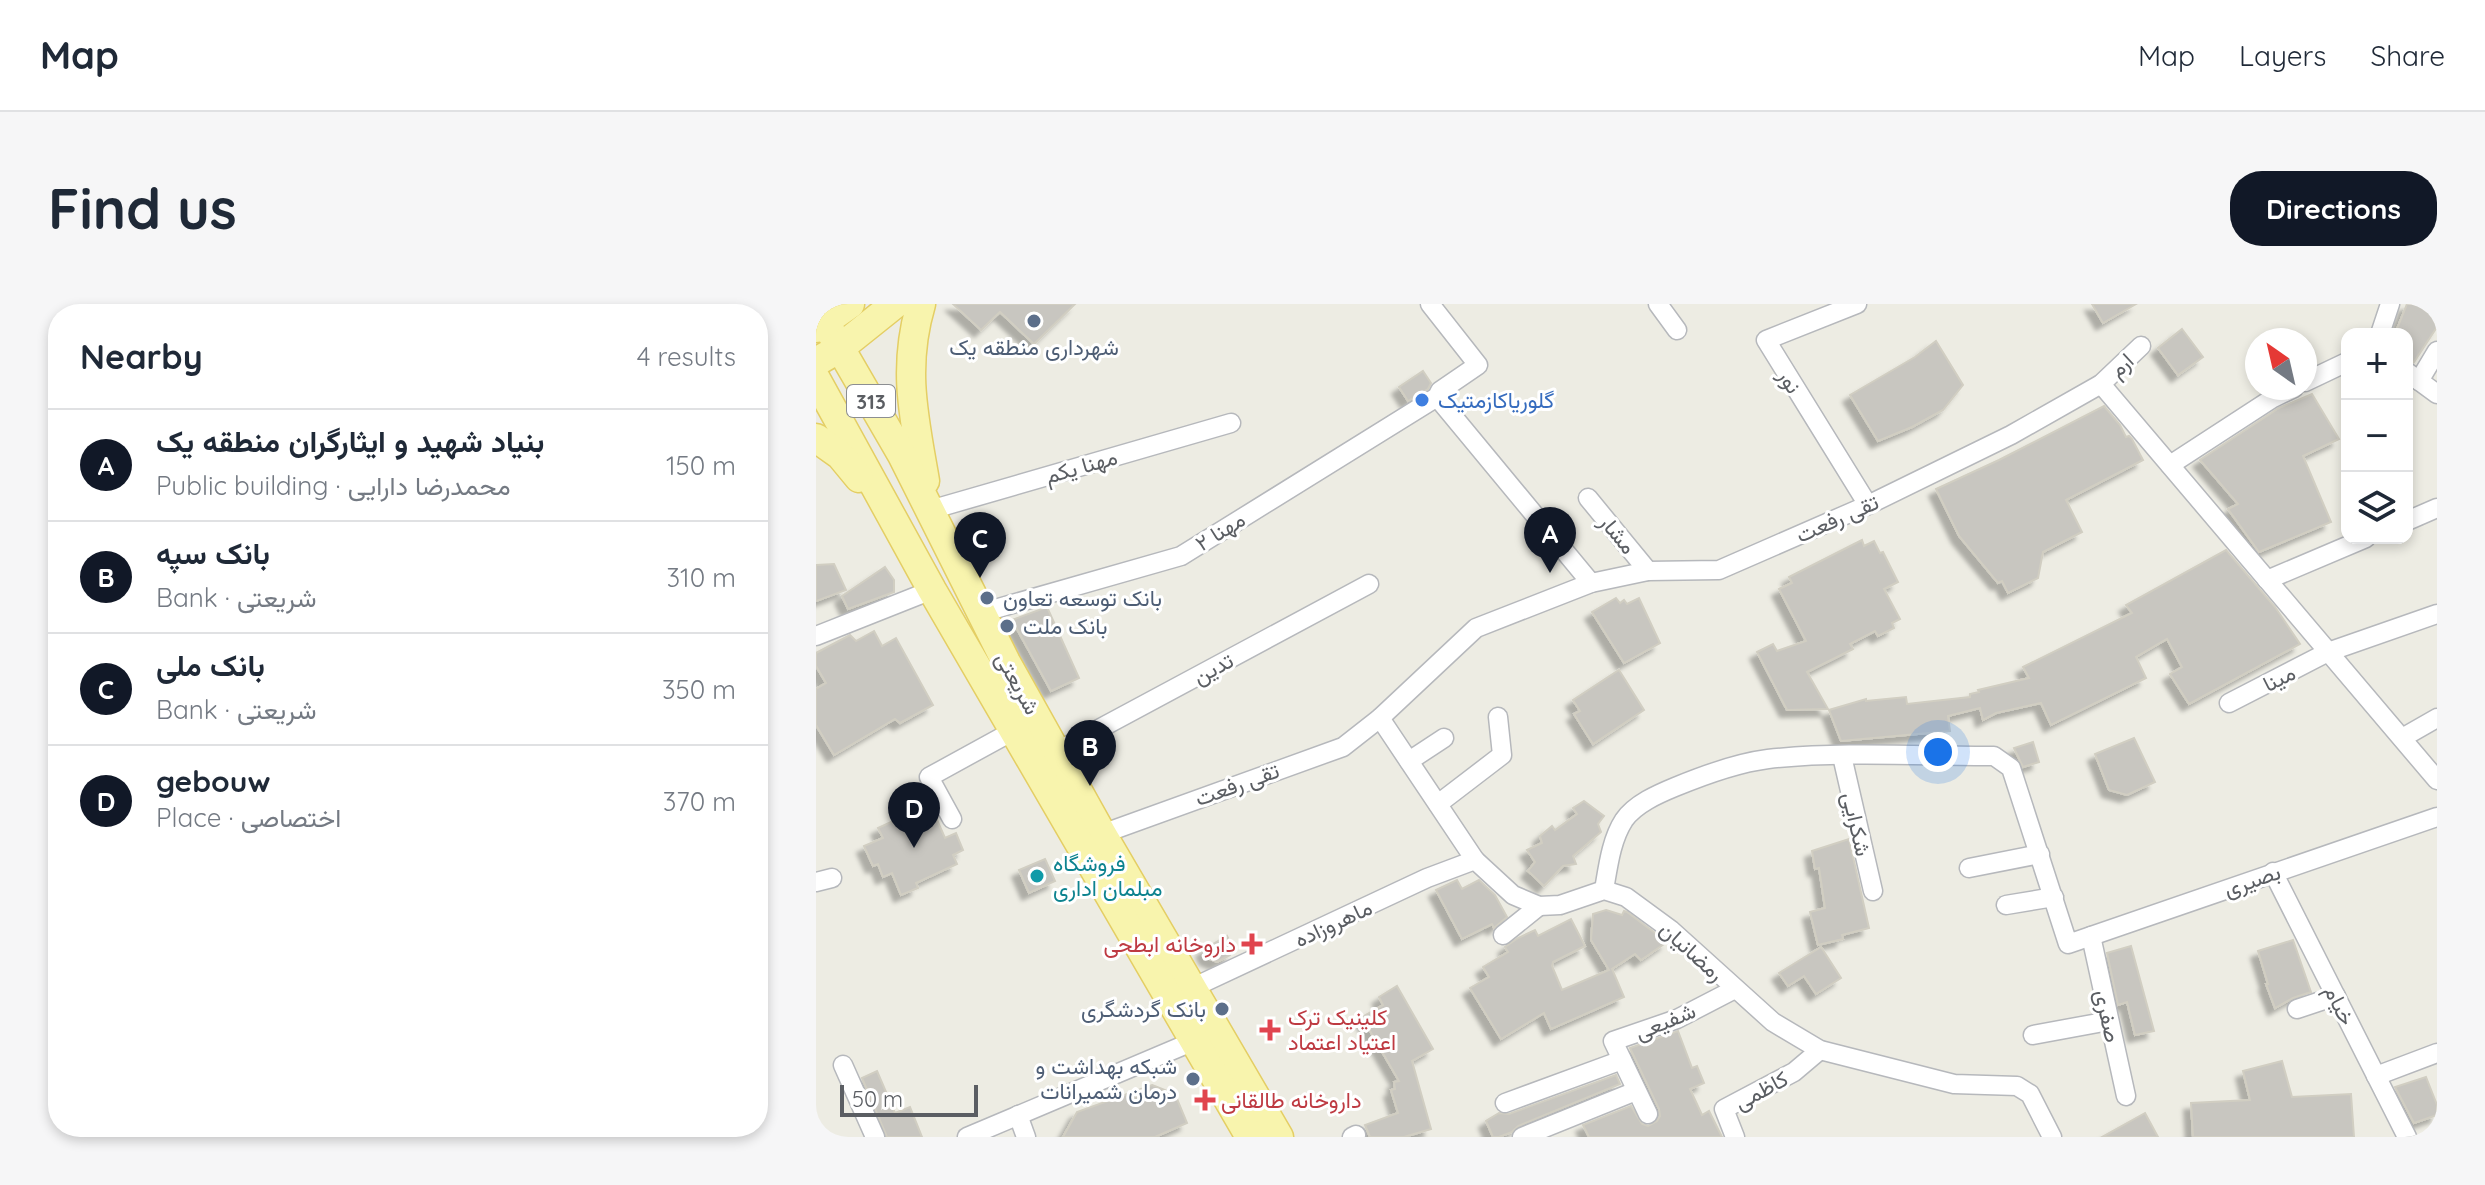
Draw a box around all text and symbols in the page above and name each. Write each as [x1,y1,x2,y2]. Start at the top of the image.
text: Map [40,31,119,79]
text: Map [2138,38,2195,73]
text: Layers [2239,38,2326,73]
text: Share [2370,38,2445,73]
button: Directions [2230,171,2437,246]
text: Find us [48,173,237,243]
marker: شهرداری منطقه یک [1025,312,1043,330]
north arrow [2245,328,2317,400]
map controls [2341,328,2413,544]
button: + [2341,328,2413,400]
place label: شهرداری منطقه یک [949,333,1119,361]
text: Nearby [80,335,203,378]
text: 4 results [637,340,736,373]
street label: ارم [2103,347,2140,384]
street label: نور [1771,363,1808,398]
road number: 313 [847,385,895,417]
place label: گلوریاکازمتیک [1438,386,1555,414]
marker: گلوریاکازمتیک [1413,391,1431,409]
button: − [2341,400,2413,472]
text: بنیاد شهید و ایثارگران منطقه یک [156,422,544,460]
street label: مهنا یکم [1042,442,1121,491]
text: A [98,449,114,482]
text: 150 m [666,449,736,482]
text: Public building · محمدرضا دارایی [156,469,511,502]
button: layers [2341,472,2413,544]
street label: تقی رفعت [1791,487,1883,549]
street label: مهنا ۲ [1190,505,1250,557]
pin: A [1524,507,1576,573]
street label: مشار [1593,508,1643,560]
pin: C [954,512,1006,578]
text: بانک سپه [156,534,270,572]
text: B [97,561,115,594]
text: 310 m [666,561,736,594]
text: Bank · شریعتی [156,581,317,614]
place label: بانک توسعه تعاون [1003,584,1162,612]
marker: بانک توسعه تعاون [978,589,996,607]
place label: بانک ملت [1023,612,1107,640]
marker: بانک ملت [998,617,1016,635]
text: بانک ملی [156,646,265,684]
street label: تدین [1188,646,1238,690]
street label: شریعتی [989,647,1047,719]
street label: مینا [2258,658,2300,698]
text: C [98,673,114,706]
text: 350 m [662,673,736,706]
text: Bank · شریعتی [156,693,317,726]
pin: B [1064,720,1116,786]
your location [1918,732,1958,772]
street label: تقی رفعت [1191,756,1283,812]
text: gebouw [156,762,270,800]
pin: D [888,782,940,848]
text: D [97,785,115,818]
text: 370 m [663,785,736,818]
street label: شکرایی [1836,789,1878,859]
text: Place · اختصاصی [156,801,341,834]
place label: فروشگاه مبلمان اداری [1053,849,1162,902]
street label: بصیری [2220,857,2284,903]
marker: فروشگاه مبلمان اداری [1028,867,1046,885]
street label: ماهروزاده [1290,893,1376,953]
street label: رمضانیان [1654,915,1730,987]
place label: داروخانه ابطحی [1103,930,1236,958]
marker: داروخانه ابطحی [1243,935,1261,953]
street label: خیام [2317,980,2362,1030]
street label: صفری [2089,987,2127,1045]
place label: بانک گردشگری [1081,995,1206,1023]
street label: شفیعی [1630,996,1700,1046]
marker: بانک گردشگری [1213,1000,1231,1018]
place label: کلینیک ترک اعتیاد اعتماد [1288,1003,1396,1056]
marker: کلینیک ترک اعتیاد اعتماد [1259,1019,1281,1041]
place label: شبکه بهداشت و درمان شمیرانات [1036,1052,1177,1105]
street label: کاظمی [1729,1064,1793,1116]
marker: شبکه بهداشت و درمان شمیرانات [1184,1070,1202,1088]
scale bar [840,1081,978,1117]
text: 50 m [852,1085,903,1113]
place label: داروخانه طالقانی [1221,1086,1361,1114]
marker: داروخانه طالقانی [1196,1091,1214,1109]

